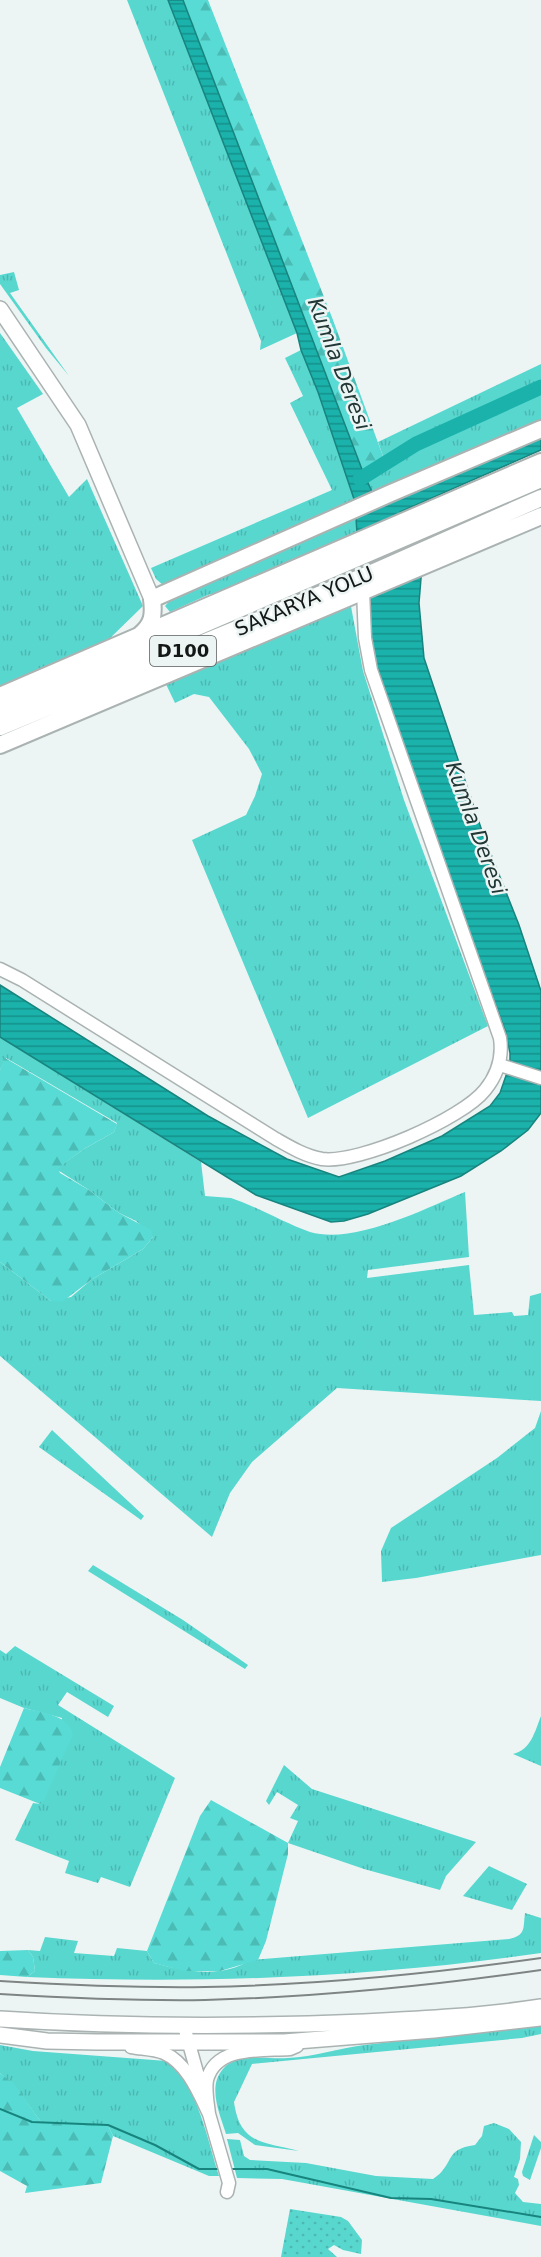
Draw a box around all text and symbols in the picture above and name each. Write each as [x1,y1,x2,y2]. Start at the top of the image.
water label: Kumla Deresi [303,294,375,434]
street label: SAKARYA YOLU [231,561,377,641]
road number: D100 [150,636,216,666]
water label: Kumla Deresi [441,758,511,898]

